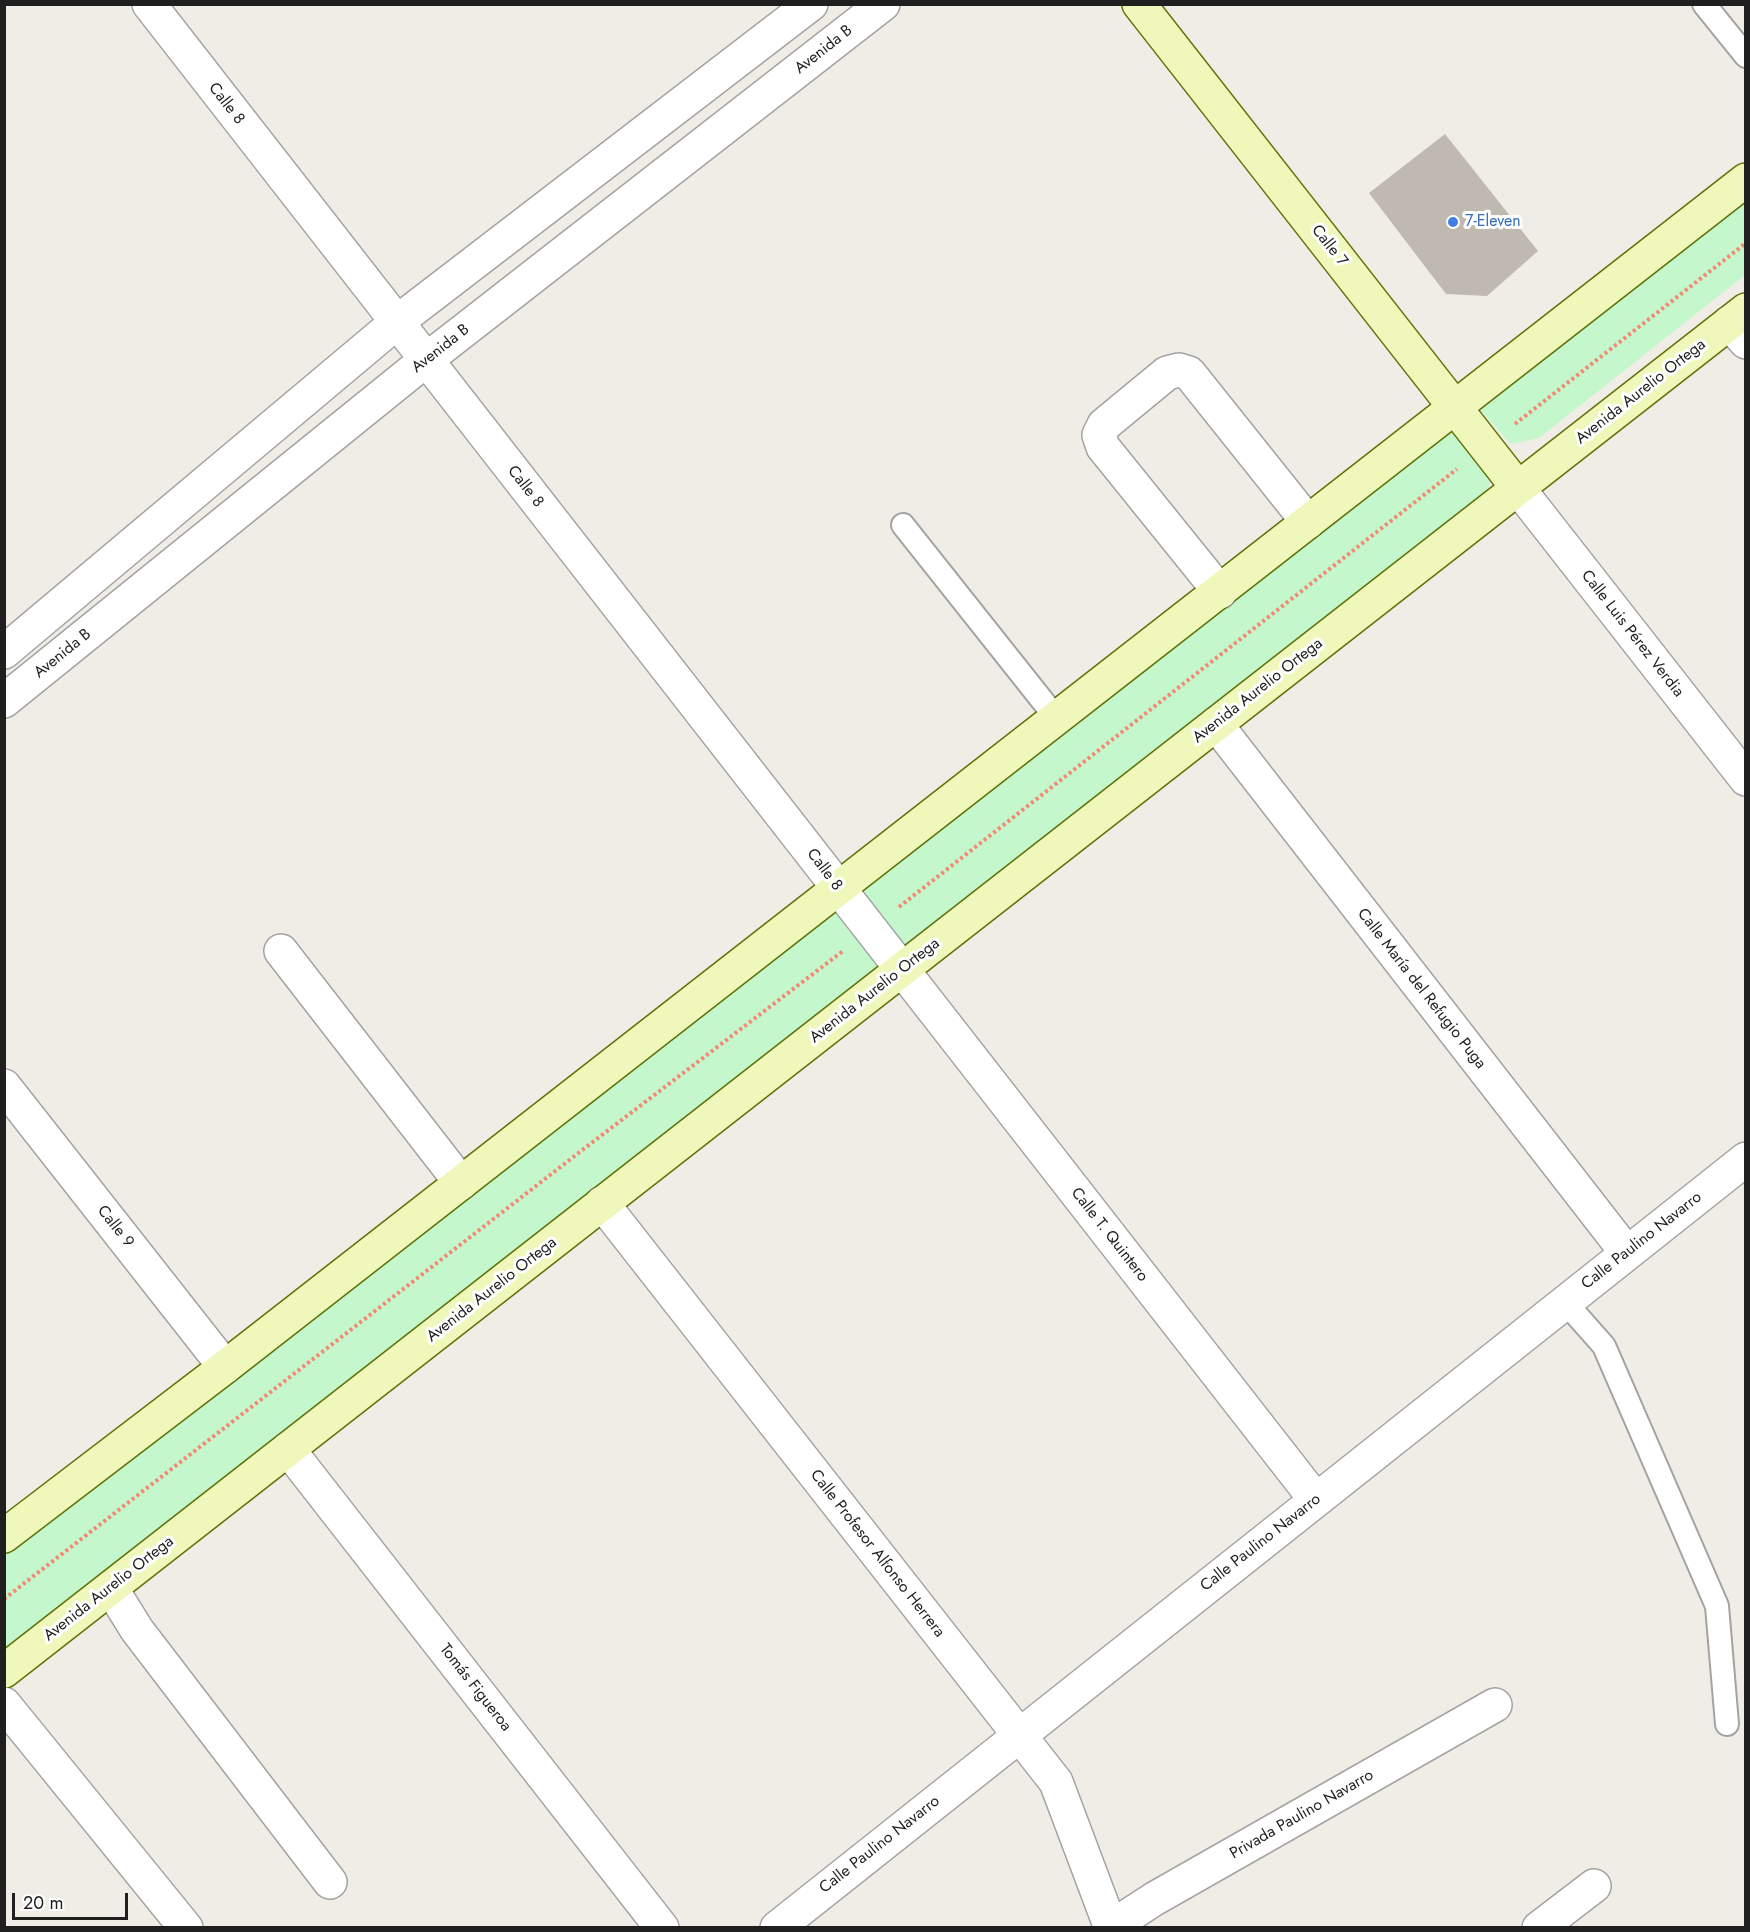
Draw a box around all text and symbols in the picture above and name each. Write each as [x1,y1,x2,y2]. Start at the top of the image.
street label: Avenida B [791,22,857,78]
street label: Calle 8 [204,79,248,129]
place label: 7-Eleven [1465,212,1521,232]
marker: 7-Eleven [1446,215,1460,229]
street label: Calle 7 [1307,221,1351,271]
street label: Avenida B [408,321,474,377]
street label: Avenida Aurelio Ortega [1572,335,1710,449]
street label: Calle 8 [503,462,547,512]
street label: Calle Luis Pérez Verdia [1577,567,1687,701]
street label: Avenida B [31,625,95,683]
street label: Avenida Aurelio Ortega [1189,634,1327,748]
street label: Calle 8 [802,845,846,895]
street label: Calle María del Refugio Puga [1352,905,1490,1073]
street label: Avenida Aurelio Ortega [806,934,944,1048]
street label: Calle T. Quintero [1066,1184,1152,1286]
street label: Calle Paulino Navarro [1578,1188,1706,1294]
street label: Calle 9 [93,1202,137,1252]
street label: Avenida Aurelio Ortega [423,1233,561,1347]
street label: Calle Profesor Alfonso Herrera [806,1466,948,1642]
street label: Calle Paulino Navarro [1197,1490,1325,1596]
street label: Avenida Aurelio Ortega [40,1532,178,1646]
street label: Tomás Figueroa [435,1640,515,1736]
street label: Privada Paulino Navarro [1227,1766,1377,1864]
street label: Calle Paulino Navarro [816,1792,944,1898]
scale bar [15,1881,130,1919]
text: 20 m [23,1890,63,1916]

